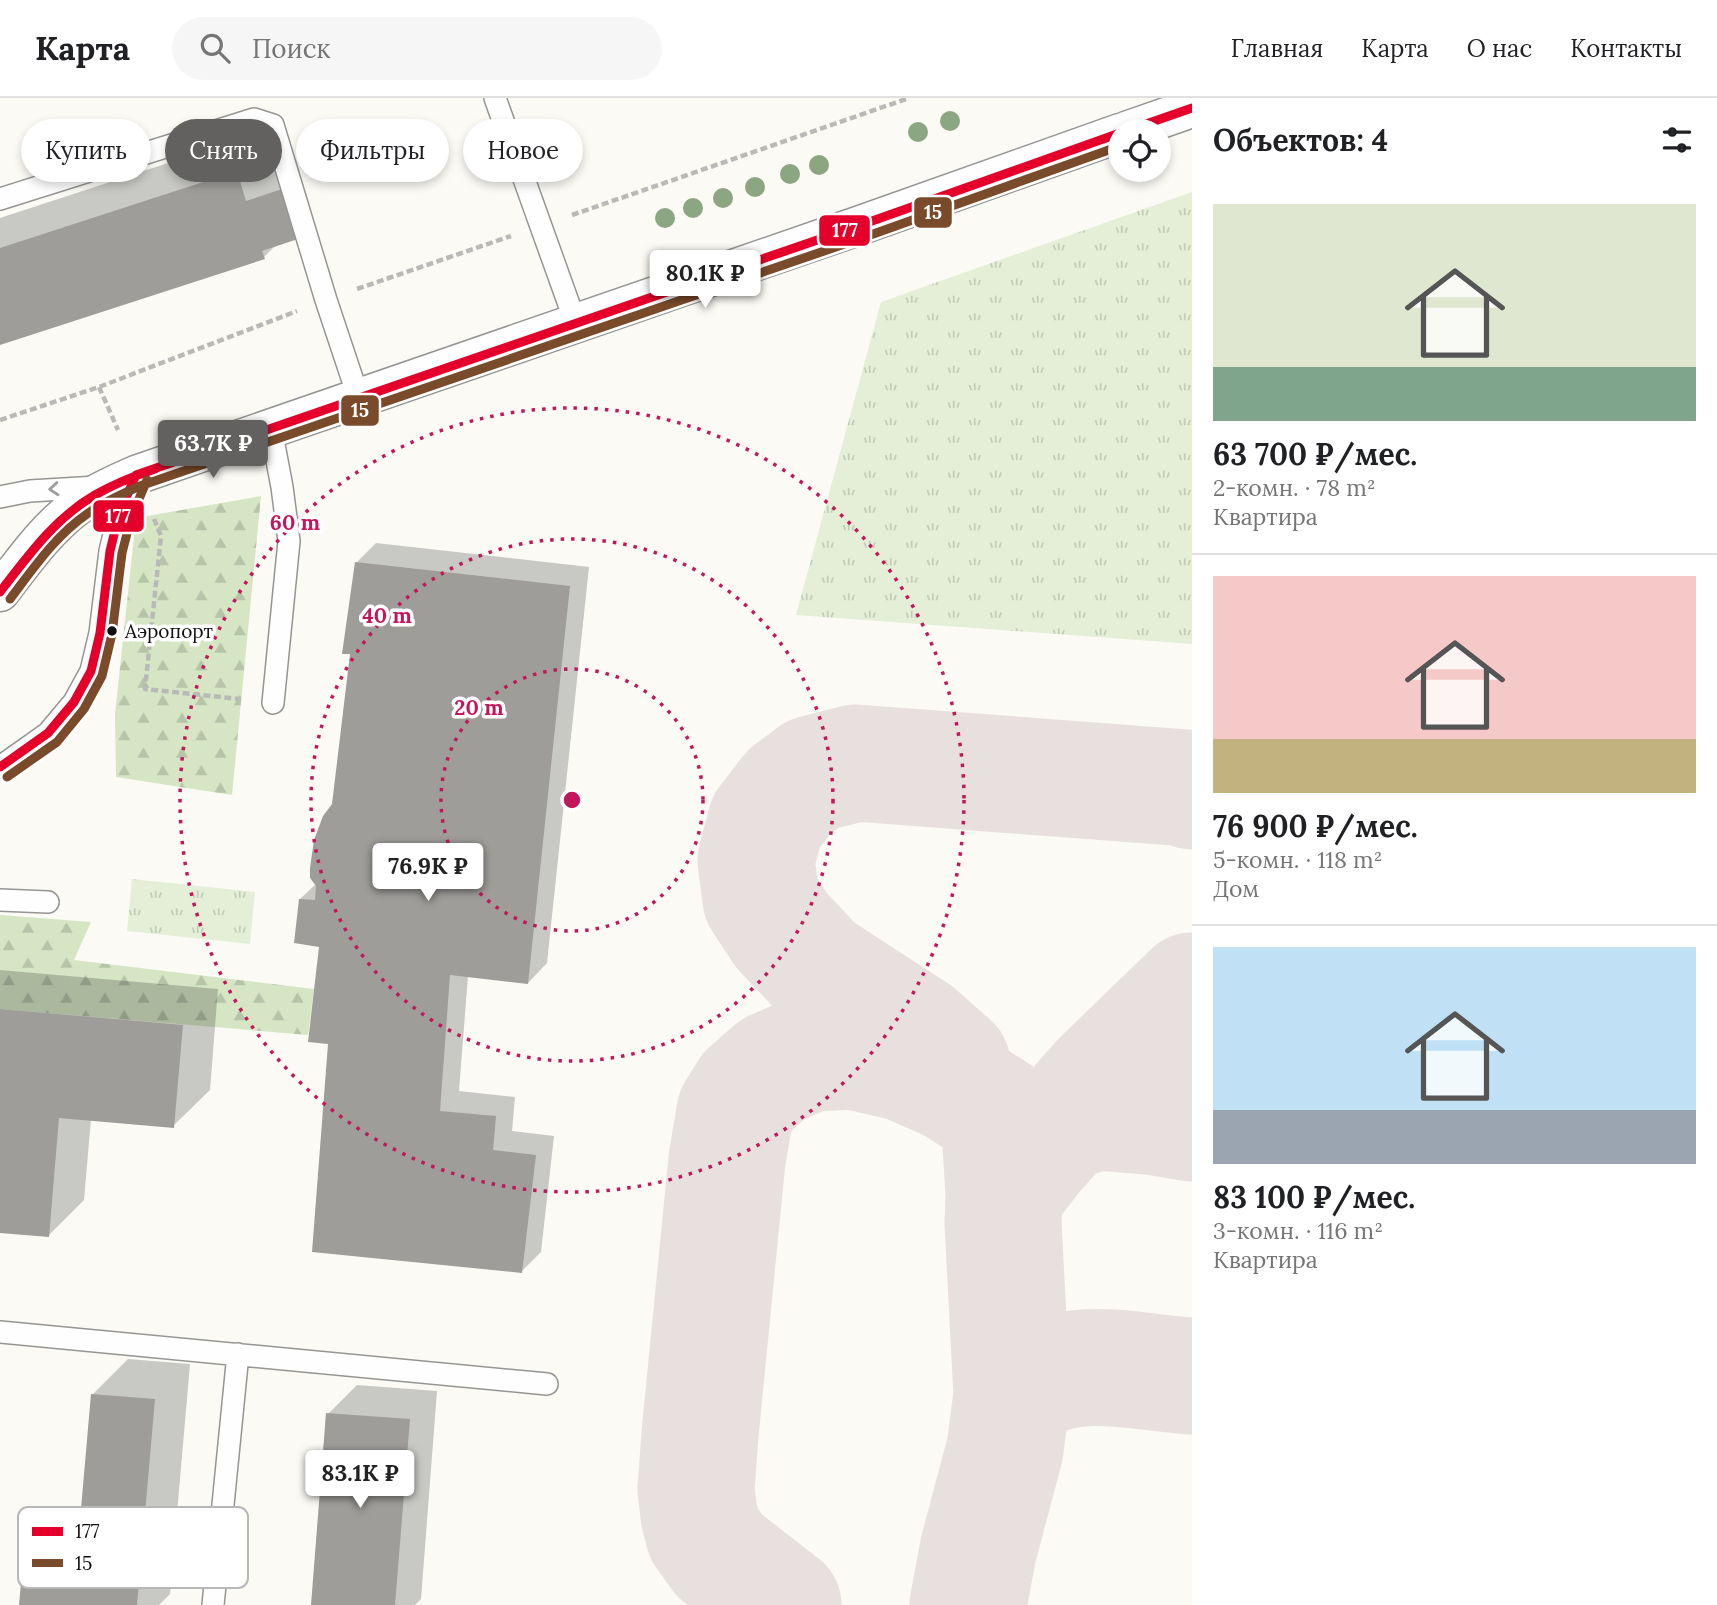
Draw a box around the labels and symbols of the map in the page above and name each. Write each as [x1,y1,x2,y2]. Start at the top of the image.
line badge: 15 [913,196,953,229]
text: 15 [924,200,942,224]
line badge: 177 [818,214,871,247]
text: 177 [832,218,858,242]
pin: 80.1K ₽ [640,250,770,310]
line badge: 15 [340,394,380,427]
text: 15 [351,398,369,422]
pin: 63.7K ₽ [148,420,278,480]
one-way arrow [49,481,60,496]
line badge: 177 [92,499,145,533]
text: 177 [105,504,131,528]
text: 60 m [270,509,320,536]
text: 40 m [362,602,412,629]
place label: Аэропорт [124,619,213,643]
marker: Аэропорт [105,624,119,638]
text: 20 m [454,694,504,721]
centre of rings [560,788,584,812]
pin: 76.9K ₽ [363,844,493,903]
pin: 83.1K ₽ [295,1450,425,1510]
legend [18,1507,248,1588]
text: 177 [75,1519,100,1543]
text: 15 [75,1551,92,1575]

